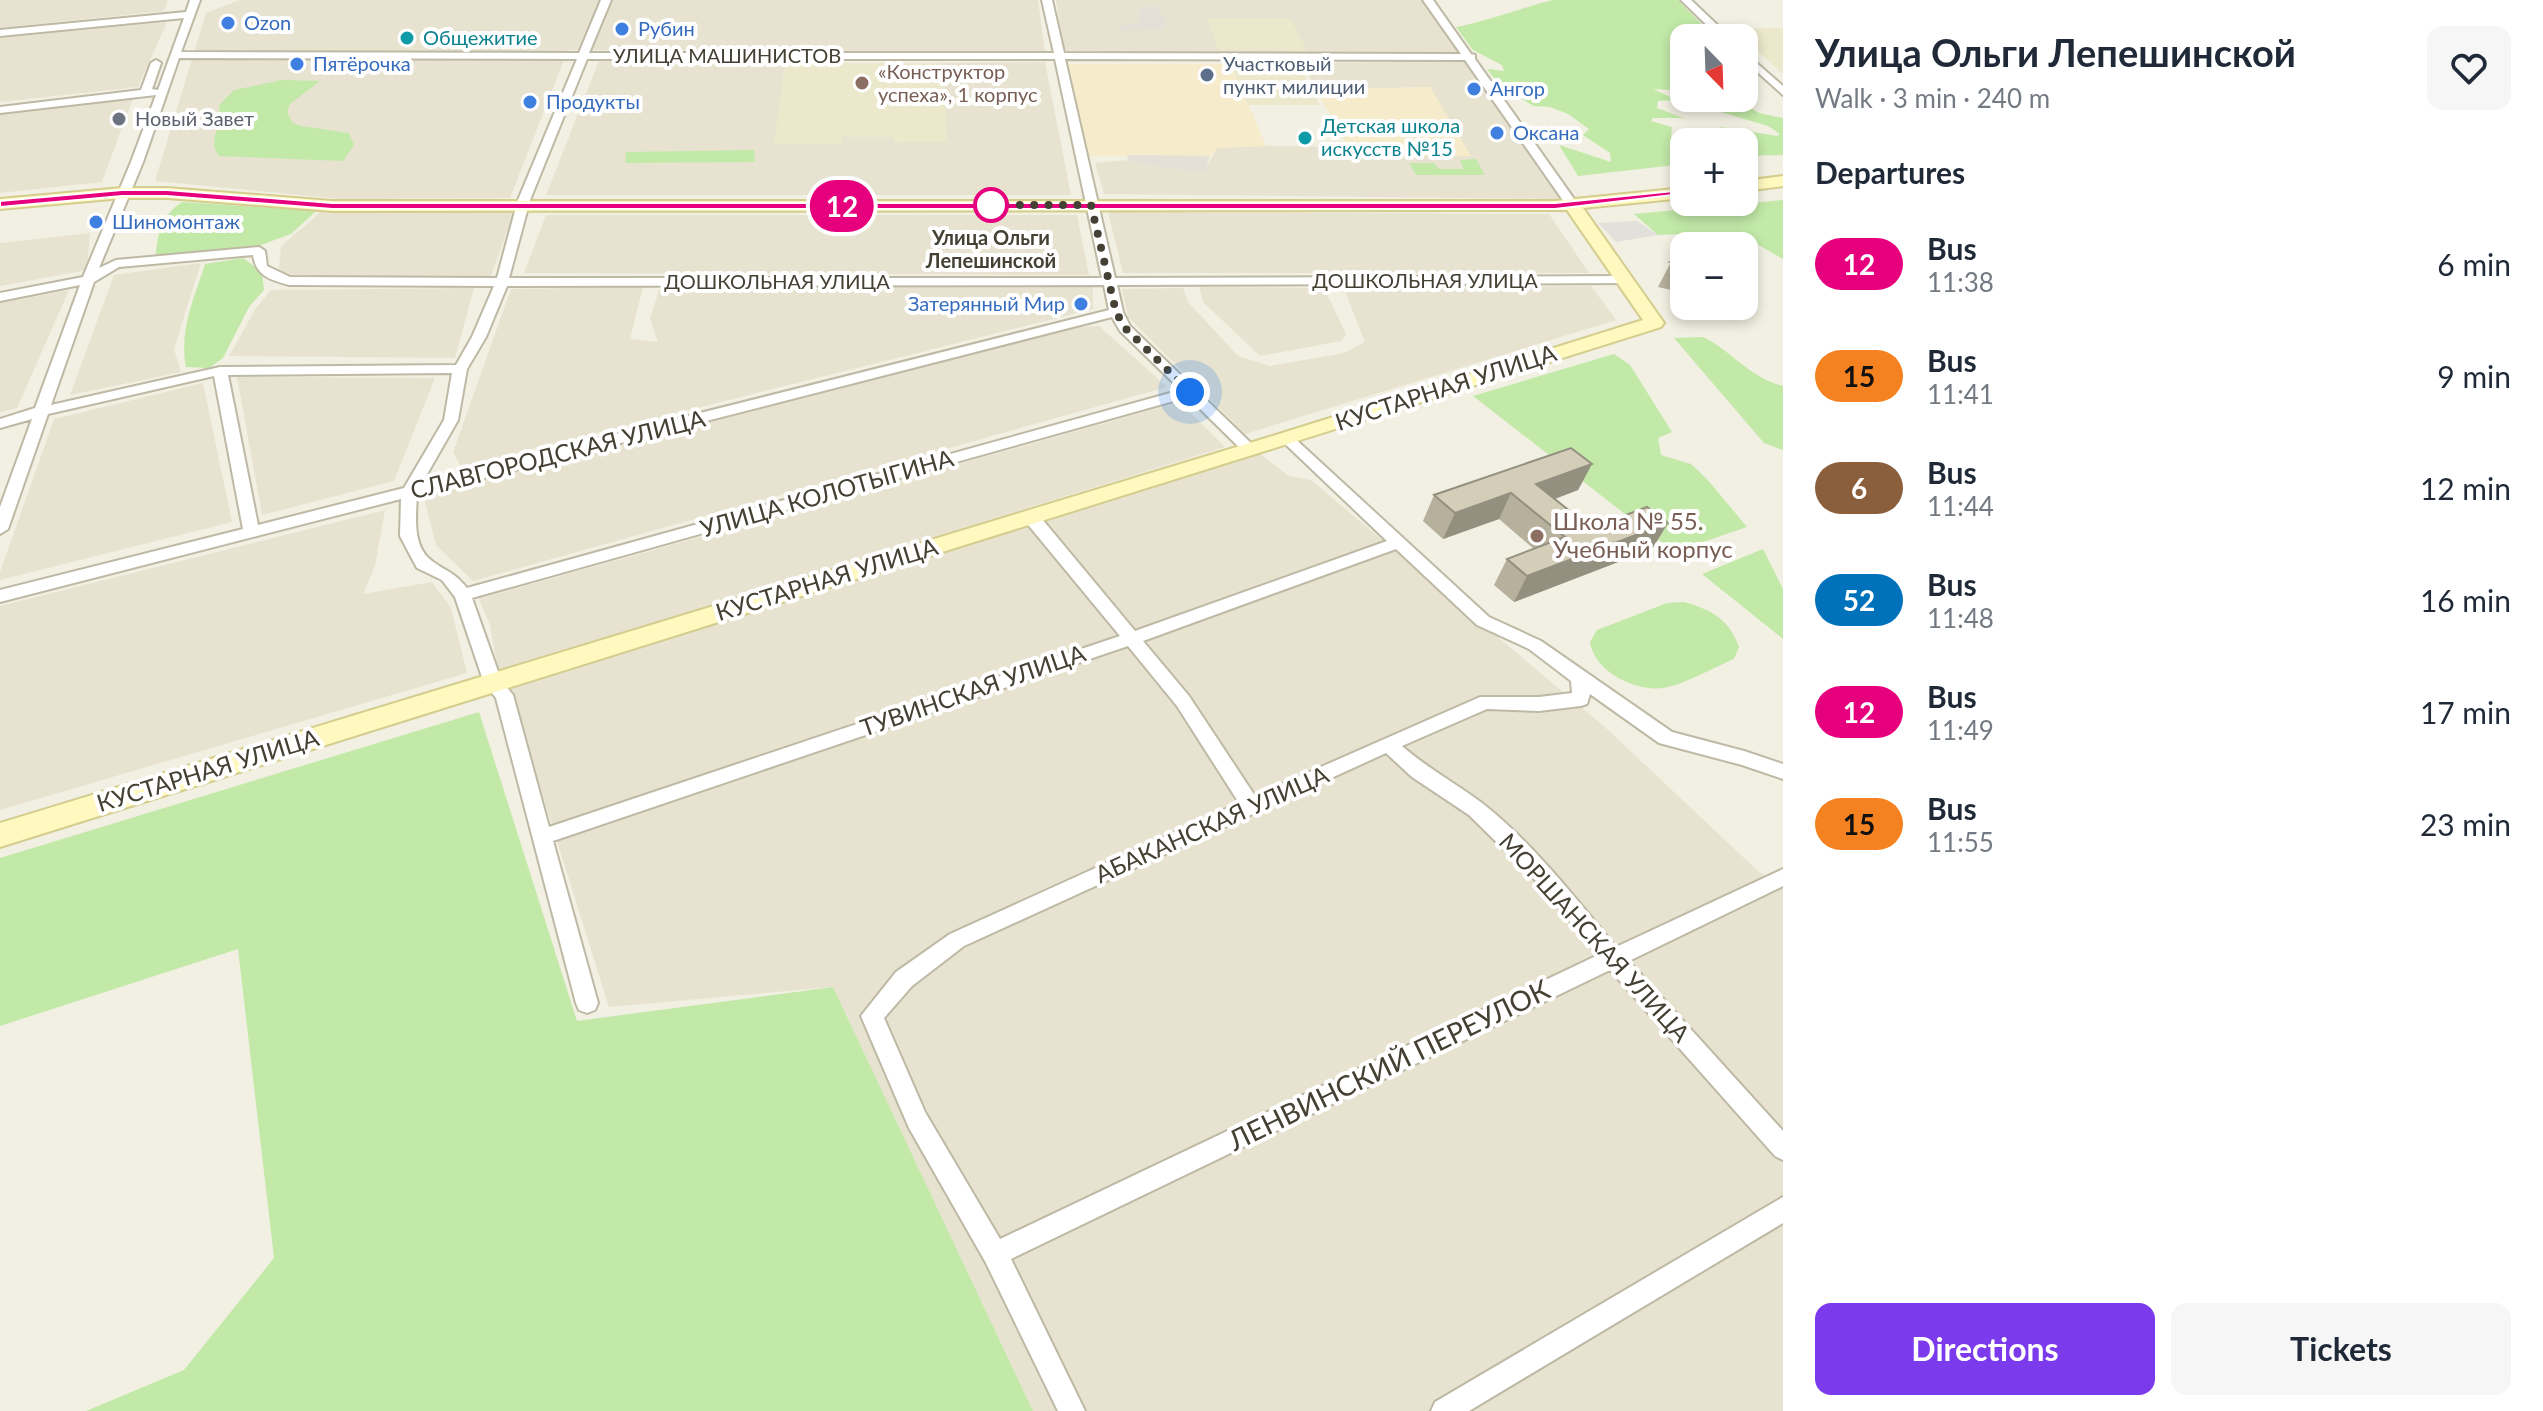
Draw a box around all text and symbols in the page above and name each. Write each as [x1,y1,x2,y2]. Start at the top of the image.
place label: Ozon [244,10,291,34]
marker: Ozon [219,14,237,32]
place label: Рубин [638,16,695,40]
marker: Рубин [613,20,631,38]
north arrow [1670,24,1758,112]
map controls [1670,24,1758,320]
place label: Общежитие [423,25,538,49]
button: heart [2427,26,2511,110]
marker: Общежитие [398,29,416,47]
text: Улица Ольги Лепешинской [1815,29,2296,75]
street label: УЛИЦА МАШИНИСТОВ [613,43,841,67]
place label: Пятёрочка [313,51,411,75]
place label: Участковый пункт милиции [1223,51,1365,98]
marker: Пятёрочка [288,55,306,73]
place label: «Конструктор успеха», 1 корпус [878,59,1038,106]
marker: Участковый пункт милиции [1198,66,1216,84]
marker: «Конструктор успеха», 1 корпус [853,74,871,92]
place label: Ангор [1490,76,1545,100]
marker: Ангор [1465,80,1483,98]
text: Walk · 3 min · 240 m [1815,82,2050,114]
place label: Продукты [546,89,640,113]
marker: Продукты [521,93,539,111]
place label: Новый Завет [135,106,254,130]
marker: Новый Завет [110,110,128,128]
place label: Детская школа искусств №15 [1321,113,1460,160]
place label: Оксана [1513,120,1579,144]
marker: Оксана [1488,124,1506,142]
button: + [1670,128,1758,216]
marker: Детская школа искусств №15 [1296,129,1314,147]
text: Departures [1815,154,1965,190]
line badge: 12 [806,180,878,232]
marker: Улица Ольги Лепешинской [974,188,1008,222]
text: 12 [826,189,858,223]
place label: Шиномонтаж [112,209,240,233]
marker: Шиномонтаж [87,213,105,231]
place label: Улица Ольги Лепешинской [925,225,1056,272]
text: Bus [1927,230,1977,266]
button: − [1670,232,1758,320]
text: 6 min [2437,246,2511,282]
text: 12 [1843,247,1875,281]
text: 11:38 [1927,266,1994,298]
street label: ДОШКОЛЬНАЯ УЛИЦА [1312,268,1538,292]
street label: ДОШКОЛЬНАЯ УЛИЦА [664,269,890,293]
place label: Затерянный Мир [908,291,1065,315]
marker: Затерянный Мир [1072,295,1090,313]
street label: КУСТАРНАЯ УЛИЦА [1331,337,1560,436]
text: Bus [1927,342,1977,378]
text: 9 min [2437,358,2511,394]
text: 15 [1843,359,1875,393]
your location [1170,372,1210,412]
text: 11:41 [1927,378,1994,410]
street label: СЛАВГОРОДСКАЯ УЛИЦА [407,403,709,504]
street label: УЛИЦА КОЛОТЫГИНА [697,442,957,543]
text: Bus [1927,454,1977,490]
text: 12 min [2420,470,2511,506]
text: 6 [1851,471,1867,505]
text: 11:44 [1927,490,1994,522]
place label: Школа № 55. Учебный корпус [1553,506,1733,563]
marker: Школа № 55. Учебный корпус [1528,527,1546,545]
street label: КУСТАРНАЯ УЛИЦА [712,531,942,626]
text: Bus [1927,566,1977,602]
text: 16 min [2420,582,2511,618]
text: 52 [1843,583,1875,617]
text: 11:48 [1927,602,1994,634]
street label: ТУВИНСКАЯ УЛИЦА [856,637,1090,742]
text: Bus [1927,678,1977,714]
text: 17 min [2420,694,2511,730]
text: 12 [1843,695,1875,729]
text: 11:49 [1927,714,1994,746]
street label: КУСТАРНАЯ УЛИЦА [93,722,323,817]
street label: АБАКАНСКАЯ УЛИЦА [1090,759,1333,888]
text: Bus [1927,790,1977,826]
text: 23 min [2420,806,2511,842]
text: 15 [1843,807,1875,841]
text: 11:55 [1927,826,1994,858]
street label: МОРШАНСКАЯ УЛИЦА [1494,827,1697,1048]
street label: ЛЕНВИНСКИЙ ПЕРЕУЛОК [1221,971,1555,1157]
button: Directions [1815,1303,2155,1395]
button: Tickets [2171,1303,2511,1395]

